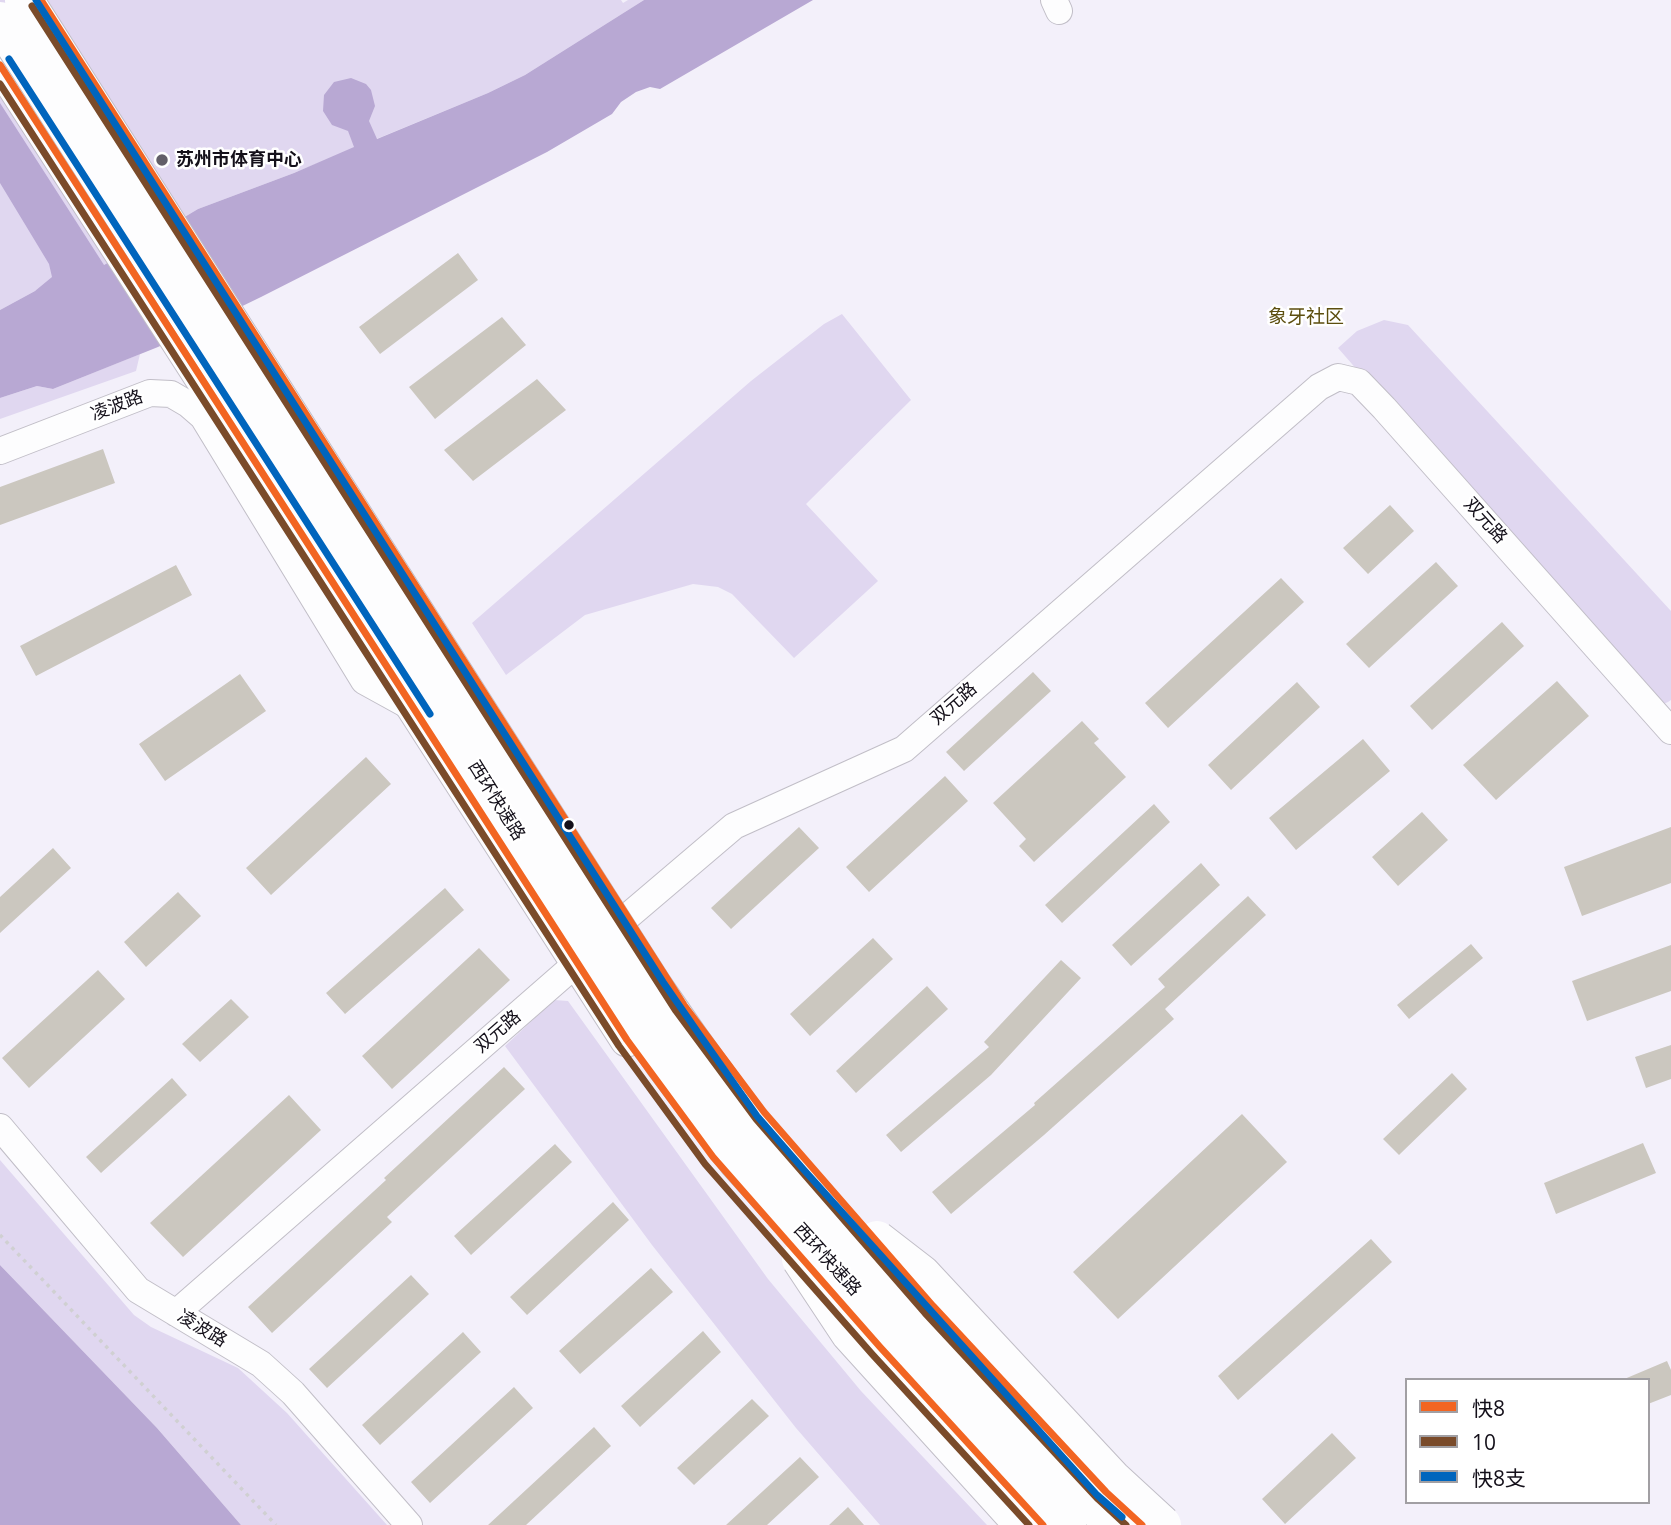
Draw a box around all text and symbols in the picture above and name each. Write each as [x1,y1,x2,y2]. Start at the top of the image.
place label: 苏州市体育中心 [176,149,302,171]
marker: 苏州市体育中心 [154,152,170,168]
district label: 象牙社区 [1268,307,1344,329]
street label: 凌波路 [88,386,146,426]
street label: 双元路 [1459,494,1511,548]
street label: 双元路 [927,678,981,730]
street label: 西环快速路 [463,757,529,845]
unlabelled marker [562,818,576,832]
street label: 双元路 [471,1006,525,1058]
street label: 西环快速路 [789,1219,865,1301]
street label: 凌波路 [173,1306,231,1352]
legend [1405,1378,1650,1504]
text: 快8 [1472,1394,1505,1422]
text: 10 [1472,1428,1496,1456]
text: 快8支 [1472,1464,1526,1492]

